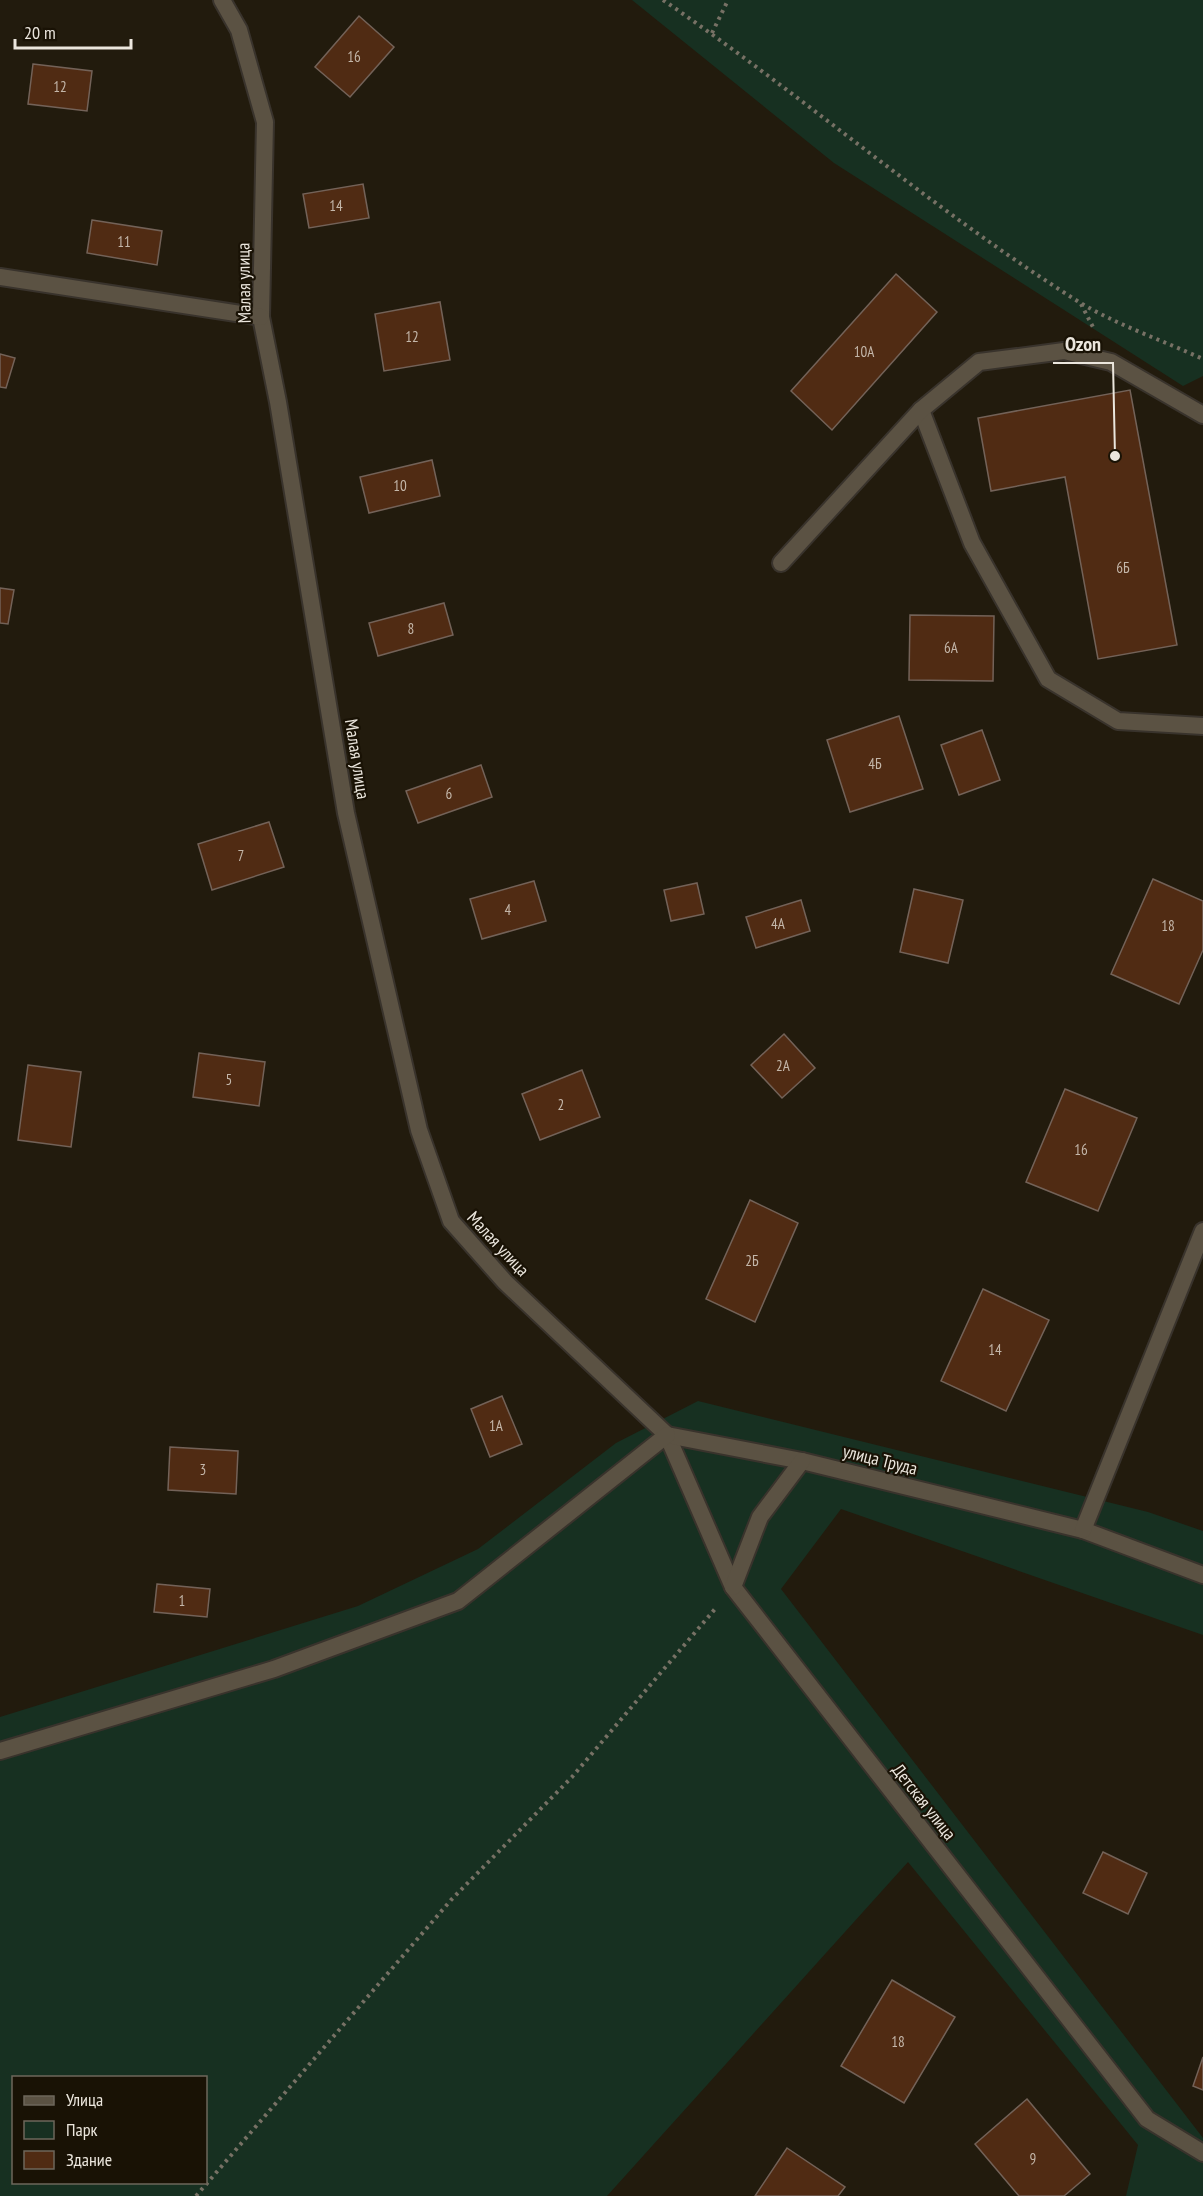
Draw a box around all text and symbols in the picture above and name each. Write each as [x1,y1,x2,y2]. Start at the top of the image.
scale bar [15,12,130,50]
text: 20 m [24,21,56,44]
house number: 16 [347,47,361,66]
house number: 12 [53,77,67,96]
house number: 14 [329,196,343,215]
house number: 11 [117,232,131,251]
street label: Малая улица [231,242,256,324]
callout: Ozon [1053,325,1113,363]
house number: 12 [405,327,419,346]
text: Ozon [1065,331,1101,357]
house number: 10А [854,342,875,361]
house number: 10 [393,476,407,495]
house number: 6Б [1116,558,1130,577]
house number: 8 [408,619,414,638]
house number: 6А [944,638,959,657]
street label: Малая улица [340,717,375,801]
house number: 4Б [868,754,882,773]
house number: 6 [446,784,453,803]
house number: 7 [238,846,244,865]
house number: 4 [505,900,512,919]
house number: 4А [771,914,786,933]
house number: 18 [1161,916,1175,935]
house number: 2А [776,1056,791,1075]
house number: 5 [226,1070,232,1089]
house number: 2 [558,1095,564,1114]
house number: 16 [1074,1140,1088,1159]
street label: Малая улица [462,1206,534,1281]
house number: 2Б [745,1251,759,1270]
house number: 14 [988,1340,1002,1359]
house number: 1А [489,1416,504,1435]
street label: улица Труда [840,1439,920,1480]
house number: 3 [200,1460,206,1479]
house number: 1 [179,1591,185,1610]
street label: Детская улица [887,1759,961,1844]
house number: 18 [891,2032,905,2051]
legend [12,2076,207,2184]
text: Улица [66,2088,103,2111]
text: Парк [66,2118,97,2141]
text: Здание [66,2148,112,2171]
house number: 9 [1030,2149,1036,2168]

